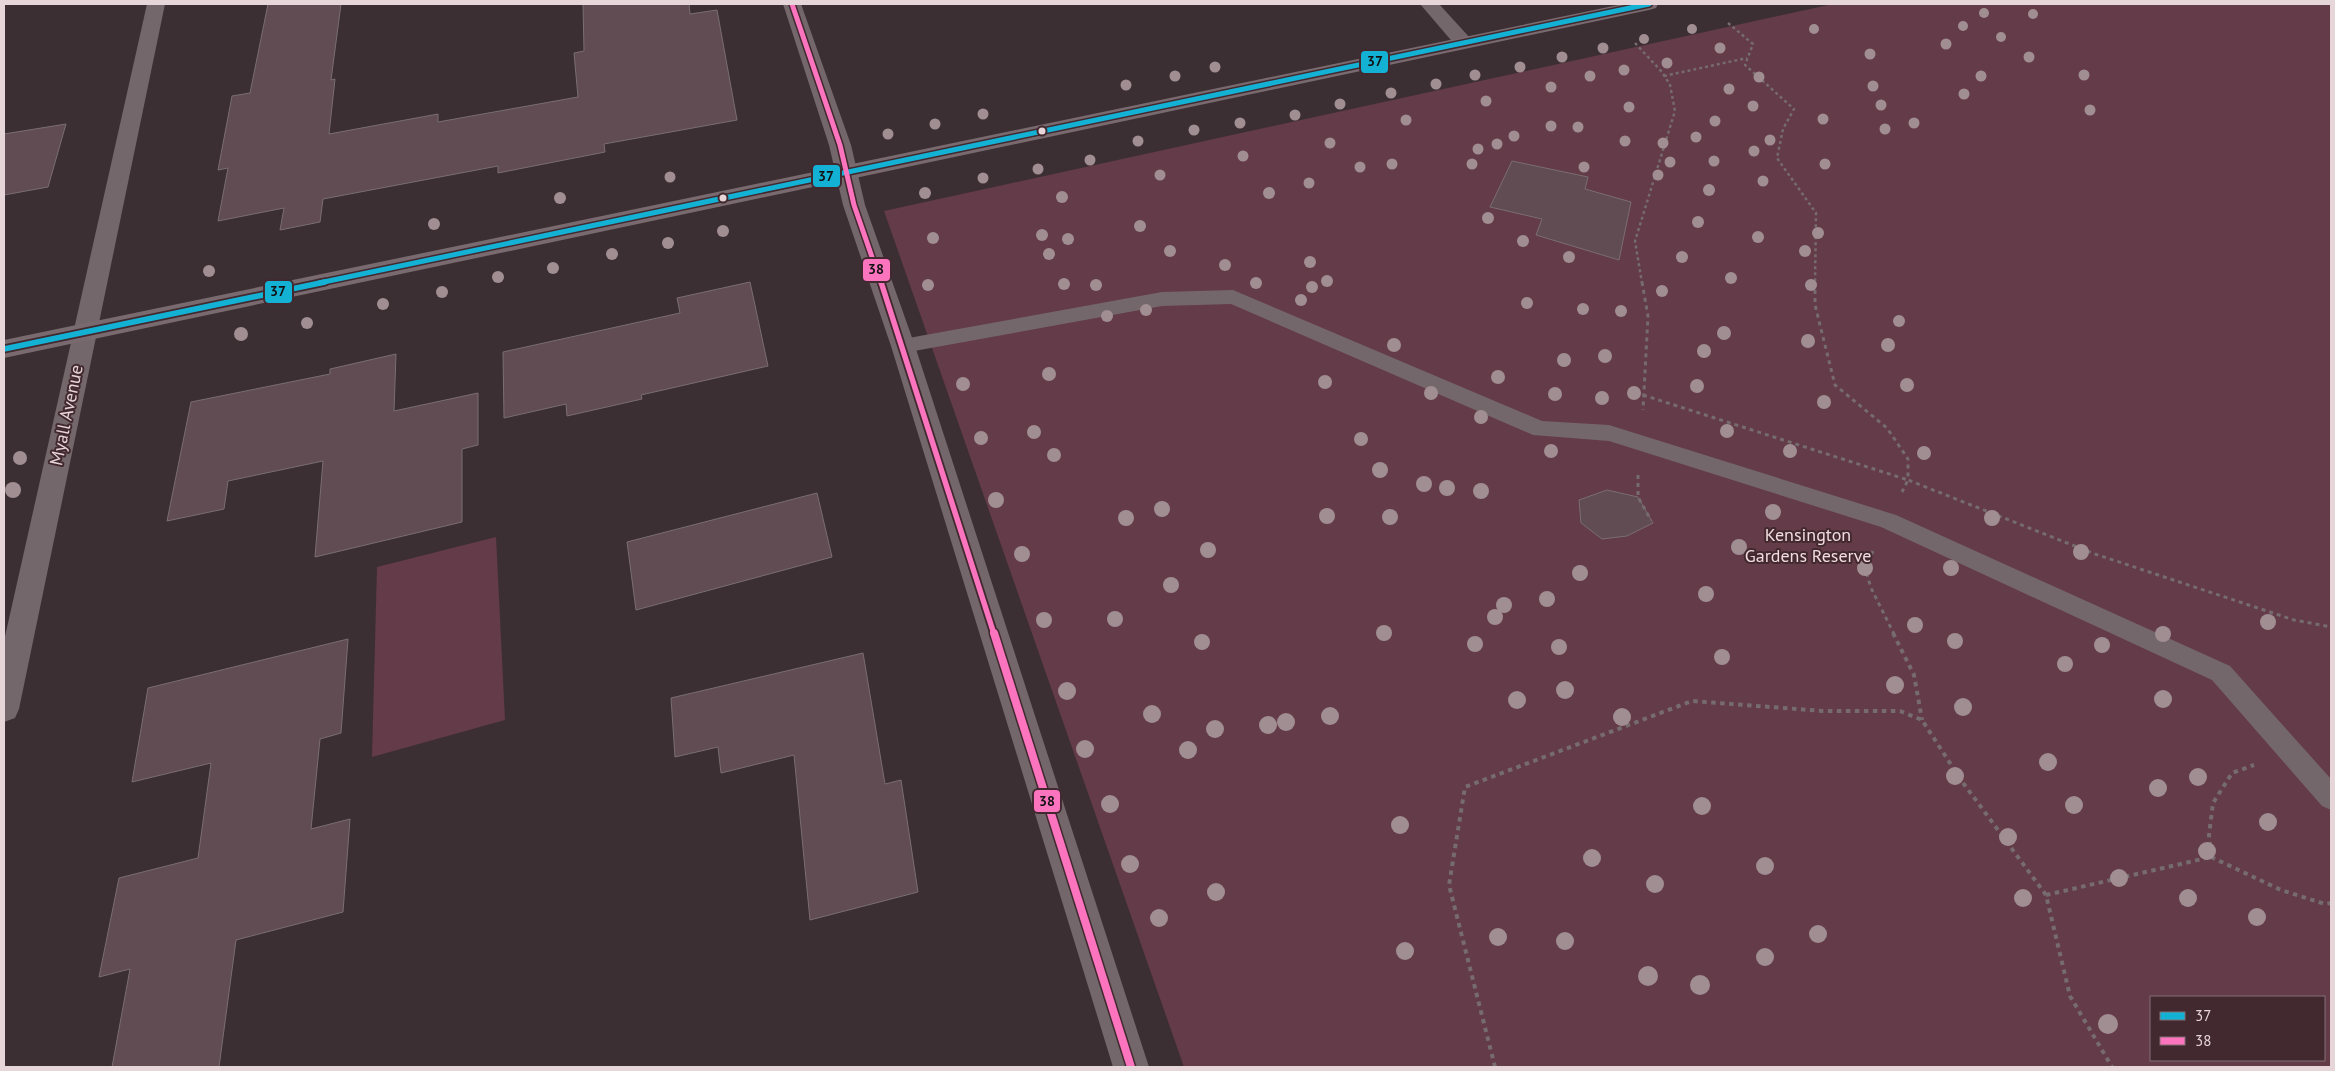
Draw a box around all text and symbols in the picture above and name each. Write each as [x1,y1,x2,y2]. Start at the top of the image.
line badge: 37 [1360,50,1389,74]
text: 37 [1367,52,1383,70]
unlabelled marker [1037,126,1047,136]
line badge: 37 [812,164,841,188]
text: 37 [818,167,834,185]
unlabelled marker [718,193,728,203]
line badge: 38 [862,258,891,282]
text: 38 [868,260,884,278]
line badge: 37 [264,280,293,304]
text: 37 [270,282,286,300]
street label: Myall Avenue [44,362,88,468]
park label: Kensington Gardens Reserve [1745,523,1871,567]
line badge: 38 [1033,789,1061,813]
text: 38 [1039,792,1055,810]
legend [2150,996,2325,1061]
text: 37 [2195,1006,2211,1025]
text: 38 [2195,1031,2211,1050]

